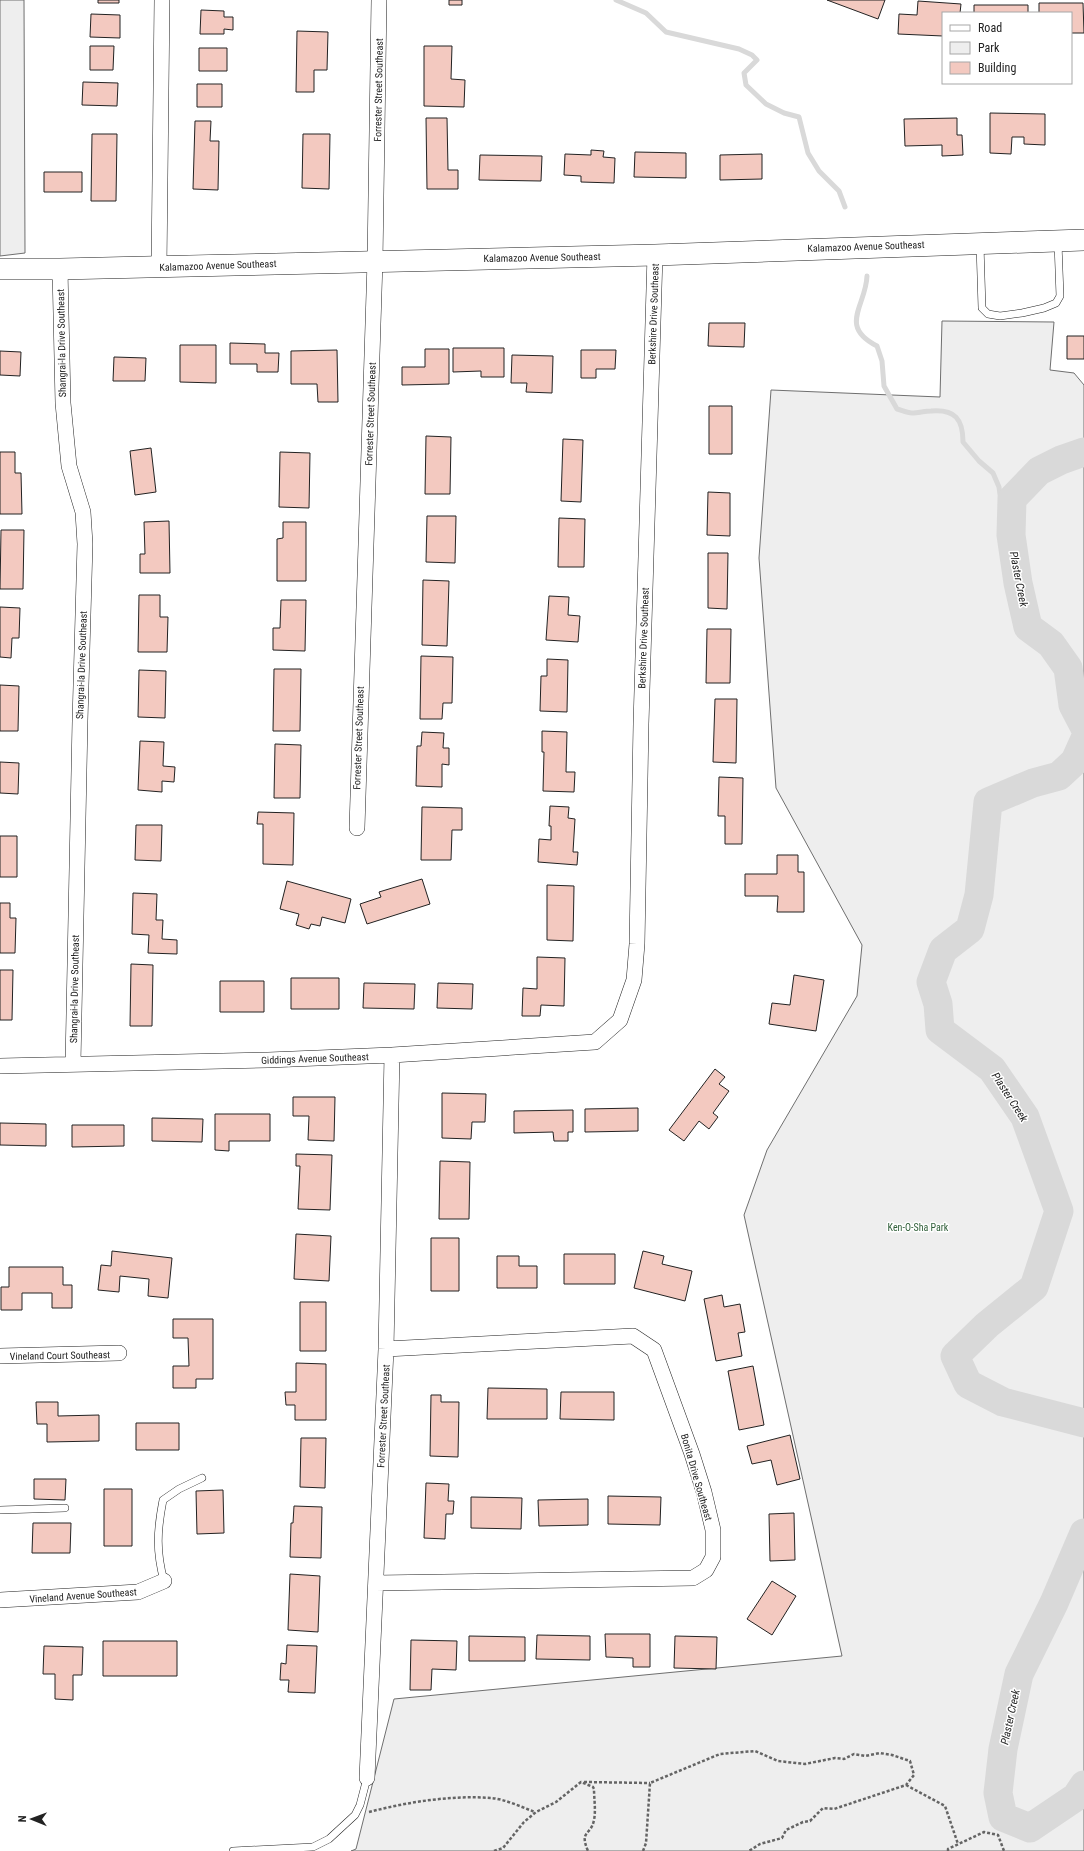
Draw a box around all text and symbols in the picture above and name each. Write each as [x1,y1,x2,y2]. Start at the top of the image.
legend [942,12,1072,84]
text: Road [978,21,1002,35]
street label: Forrester Street Southeast [372,38,385,142]
text: Park [978,41,1000,55]
text: Building [978,61,1016,75]
street label: Kalamazoo Avenue Southeast [807,239,925,254]
street label: Kalamazoo Avenue Southeast [483,251,601,264]
street label: Kalamazoo Avenue Southeast [159,258,277,273]
street label: Berkshire Drive Southeast [646,263,661,365]
street label: Shangrai-la Drive Southeast [55,289,68,397]
street label: Forrester Street Southeast [363,362,378,466]
water label: Plaster Creek [1007,550,1030,608]
street label: Berkshire Drive Southeast [636,587,651,689]
street label: Shangrai-la Drive Southeast [74,611,89,719]
street label: Forrester Street Southeast [351,686,366,790]
street label: Shangrai-la Drive Southeast [68,935,81,1043]
street label: Giddings Avenue Southeast [261,1051,369,1066]
water label: Plaster Creek [989,1070,1030,1125]
park label: Ken-O-Sha Park [888,1222,949,1233]
street label: Vineland Court Southeast [10,1349,110,1362]
street label: Forrester Street Southeast [375,1364,392,1468]
street label: Bonita Drive Southeast [679,1432,714,1522]
street label: Vineland Avenue Southeast [29,1586,137,1605]
water label: Plaster Creek [998,1688,1023,1746]
north arrow [12,1799,52,1839]
text: N [16,1815,29,1822]

